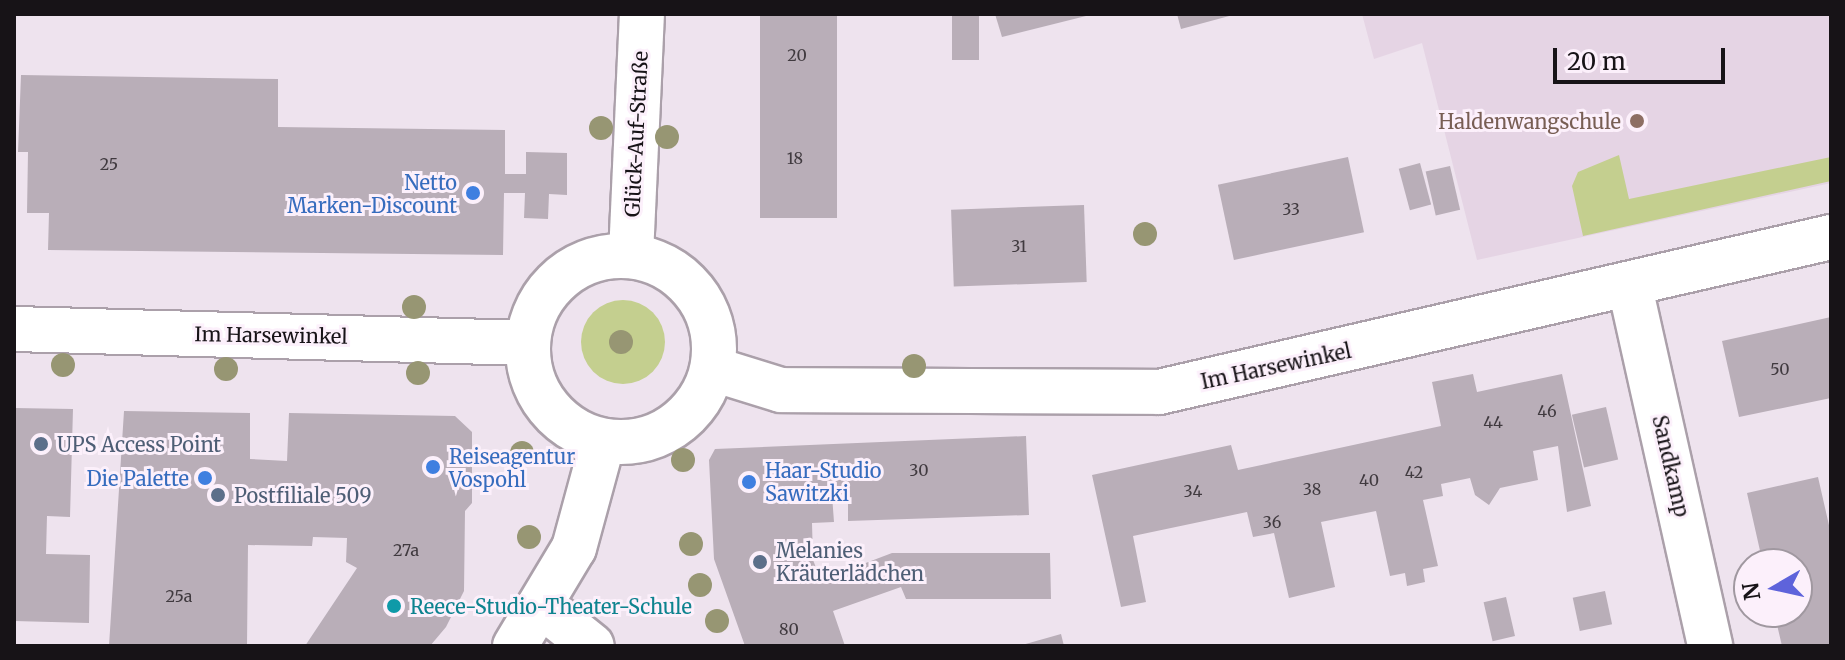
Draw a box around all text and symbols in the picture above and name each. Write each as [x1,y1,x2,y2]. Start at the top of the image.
scale bar [1557,32,1729,82]
house number: 20 [787,45,807,65]
text: 20 m [1567,46,1626,77]
street label: Glück-Auf-Straße [620,50,652,218]
place label: Haldenwangschule [1438,109,1621,133]
marker: Haldenwangschule [1628,112,1646,130]
house number: 18 [787,148,803,168]
house number: 25 [100,154,118,174]
place label: Netto Marken-Discount [287,170,457,217]
marker: Netto Marken-Discount [464,184,482,202]
house number: 33 [1282,199,1300,219]
house number: 31 [1011,236,1027,256]
street label: Im Harsewinkel [194,322,348,348]
street label: Im Harsewinkel [1199,338,1353,394]
house number: 50 [1770,359,1790,379]
house number: 46 [1537,401,1557,421]
house number: 44 [1483,412,1503,432]
street label: Sandkamp [1648,413,1694,519]
place label: UPS Access Point [57,432,221,456]
marker: UPS Access Point [32,435,50,453]
place label: Reiseagentur Vospohl [449,444,575,491]
marker: Reiseagentur Vospohl [424,458,442,476]
place label: Haar-Studio Sawitzki [765,458,881,505]
house number: 30 [909,460,929,480]
house number: 42 [1405,462,1423,482]
place label: Die Palette [86,466,189,490]
marker: Die Palette [196,469,214,487]
house number: 40 [1359,470,1379,490]
marker: Haar-Studio Sawitzki [740,473,758,491]
house number: 38 [1303,479,1321,499]
house number: 34 [1184,481,1202,501]
place label: Postfiliale 509 [234,483,372,507]
marker: Postfiliale 509 [209,486,227,504]
house number: 36 [1263,512,1281,532]
place label: Melanies Kräuterlädchen [776,538,924,585]
house number: 27a [393,540,419,560]
north arrow [1733,548,1813,628]
marker: Melanies Kräuterlädchen [751,553,769,571]
text: N [1736,581,1766,602]
house number: 25a [166,586,192,606]
place label: Reece-Studio-Theater-Schule [410,594,692,618]
marker: Reece-Studio-Theater-Schule [385,597,403,615]
house number: 80 [779,619,799,639]

